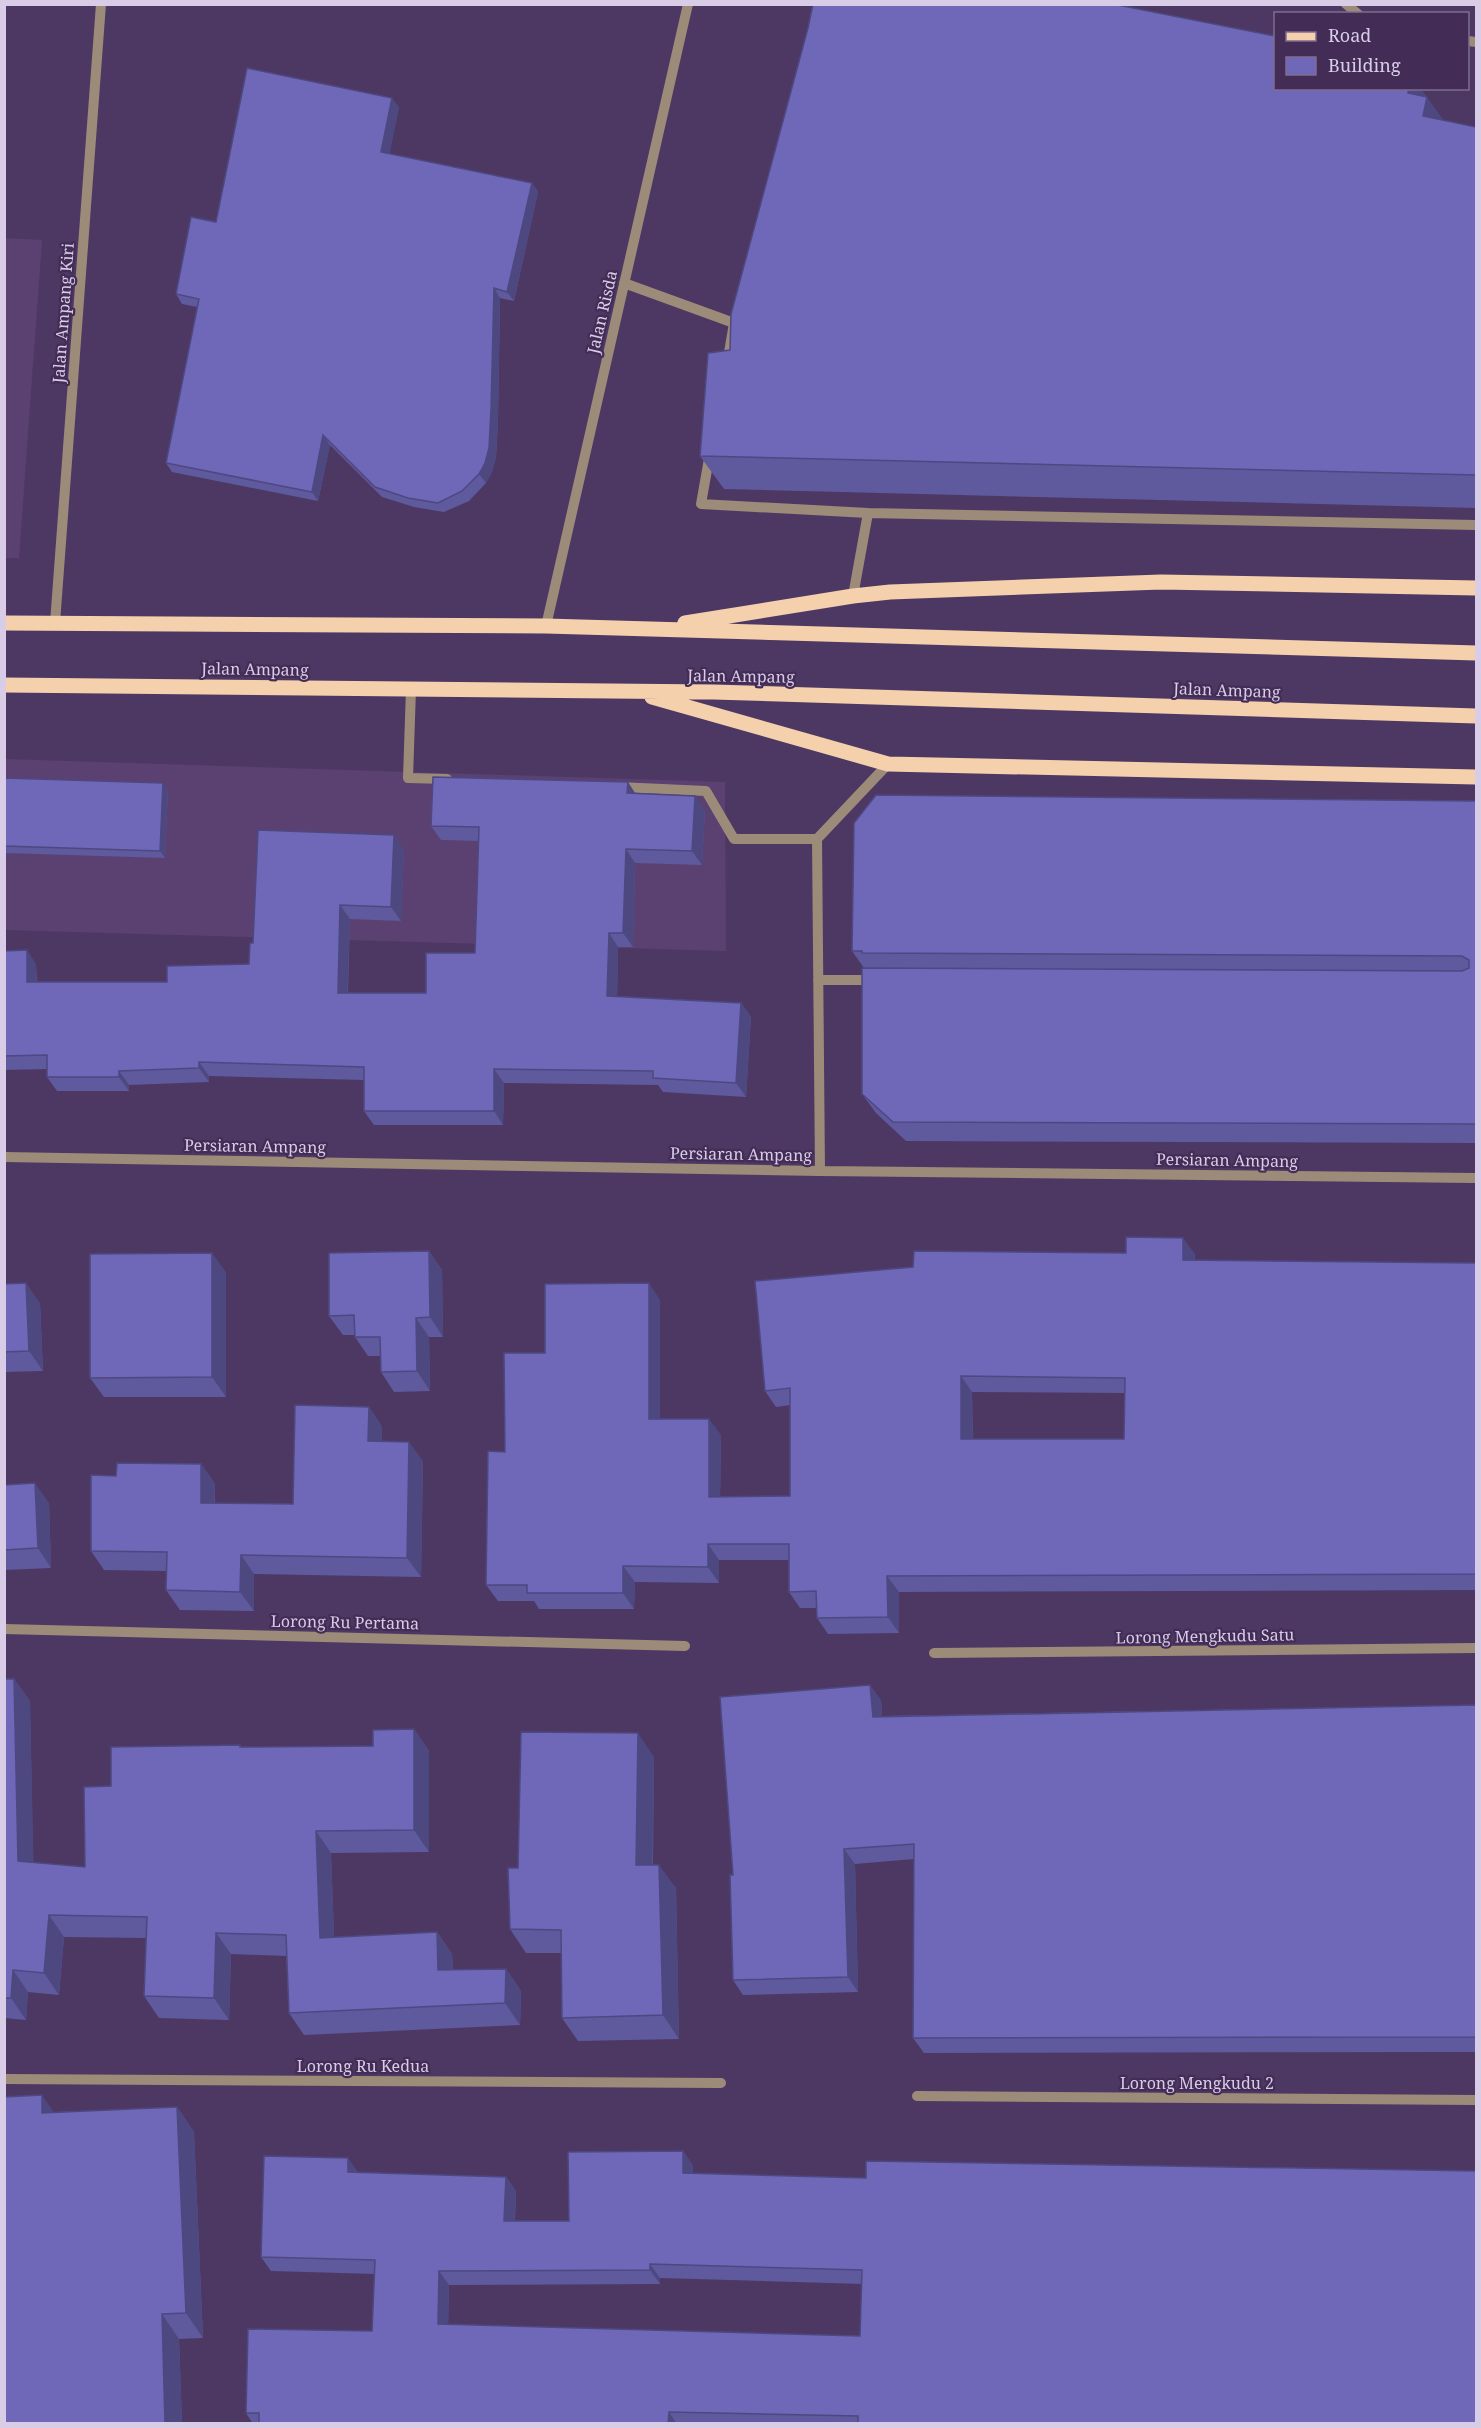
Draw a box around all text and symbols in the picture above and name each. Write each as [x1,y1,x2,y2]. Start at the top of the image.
legend [1274,12,1469,90]
text: Road [1328,23,1371,47]
text: Building [1328,53,1401,77]
street label: Jalan Ampang Kiri [47,242,79,385]
street label: Jalan Risda [582,268,622,357]
street label: Jalan Ampang [200,657,309,681]
street label: Jalan Ampang [686,664,795,688]
street label: Jalan Ampang [1172,677,1281,703]
street label: Persiaran Ampang [184,1134,327,1158]
street label: Persiaran Ampang [670,1142,813,1166]
street label: Persiaran Ampang [1156,1148,1299,1172]
street label: Lorong Ru Pertama [271,1610,419,1634]
street label: Lorong Mengkudu Satu [1115,1623,1295,1649]
street label: Lorong Ru Kedua [297,2055,429,2077]
street label: Lorong Mengkudu 2 [1120,2072,1274,2094]

